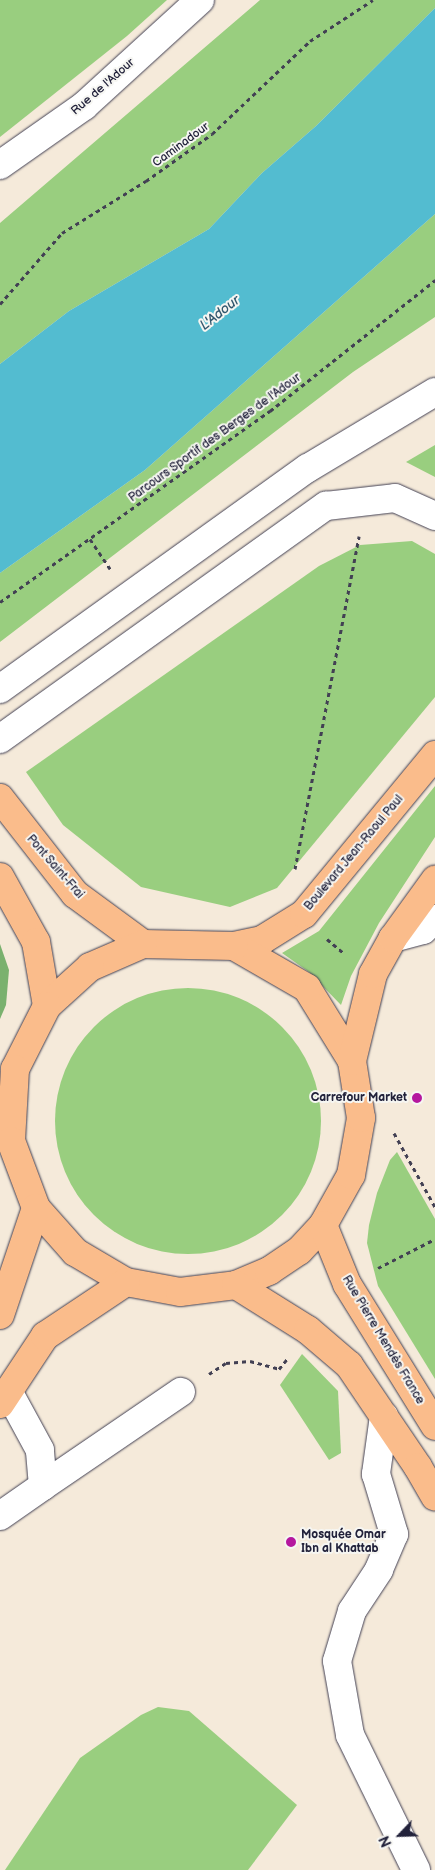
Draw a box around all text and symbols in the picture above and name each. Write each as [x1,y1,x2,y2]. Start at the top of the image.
street label: Rue de l'Adour [68,56,138,118]
street label: Caminadour [150,120,212,170]
water label: L'Adour [197,292,243,334]
street label: Parcours Sportif des Berges de l'Adour [126,371,304,505]
street label: Boulevard Jean-Raoul Paul [301,792,407,914]
street label: Pont Saint-Frai [23,832,87,902]
place label: Carrefour Market [311,1091,407,1105]
marker: Carrefour Market [411,1092,423,1104]
street label: Rue Pierre Mendès France [339,1273,427,1407]
place label: Mosquée Omar Ibn al Khattab [301,1528,386,1556]
marker: Mosquée Omar Ibn al Khattab [285,1536,297,1548]
north arrow [375,1810,425,1860]
text: N [376,1833,396,1850]

